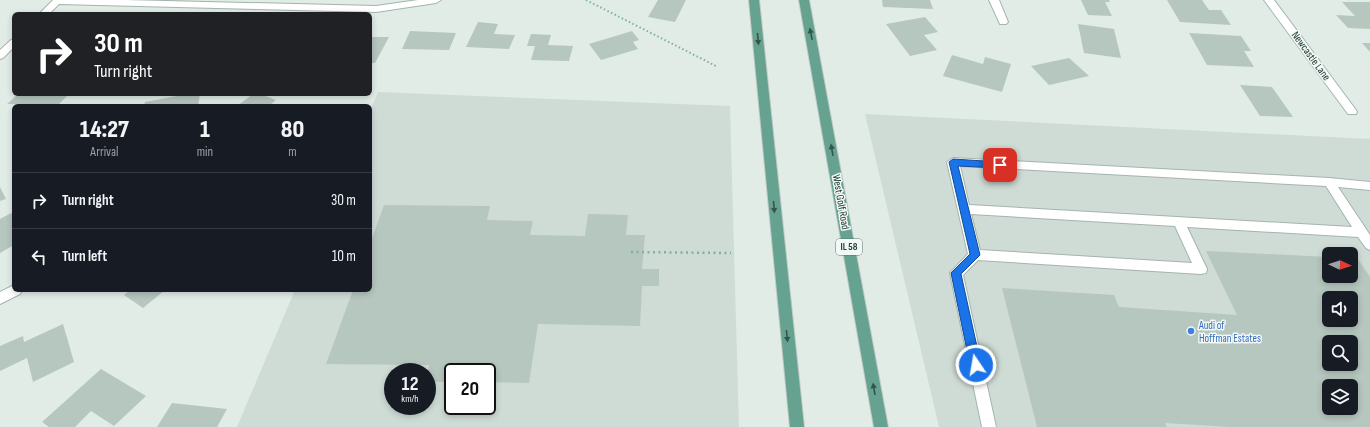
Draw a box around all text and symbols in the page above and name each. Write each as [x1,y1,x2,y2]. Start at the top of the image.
text: 30 m [94,27,143,60]
icon: right [28,28,80,80]
one-way arrow [807,28,813,40]
street label: Newcastle Lane [1289,29,1333,83]
one-way arrow [755,33,761,45]
text: Turn right [94,61,152,82]
text: 14:27 [80,115,129,144]
text: 1 [200,115,210,144]
text: 80 [281,115,304,144]
text: Arrival [90,144,118,160]
text: min [197,144,213,160]
text: m [288,144,297,160]
one-way arrow [829,144,835,156]
pin [983,148,1017,182]
icon: arrive [989,154,1011,176]
street label: West Golf Road [830,173,852,231]
icon: right [28,190,50,212]
text: Turn right [62,191,114,210]
text: 30 m [331,191,356,210]
one-way arrow [771,201,777,213]
road number: IL 58 [836,239,862,255]
icon: left [28,246,50,268]
text: Turn left [62,247,107,266]
text: 10 m [332,247,356,266]
north arrow [1322,247,1358,283]
map controls [1322,247,1358,415]
button: sound [1322,291,1358,327]
place label: Audi of Hoffman Estates [1198,319,1261,345]
marker: Audi of Hoffman Estates [1186,326,1196,336]
one-way arrow [784,330,790,342]
button: search [1322,335,1358,371]
position arrow [955,344,997,386]
speed limit sign: 20 [444,363,496,415]
text: 12 [402,372,418,396]
button: layers [1322,379,1358,415]
one-way arrow [871,382,877,395]
text: km/h [401,393,419,405]

